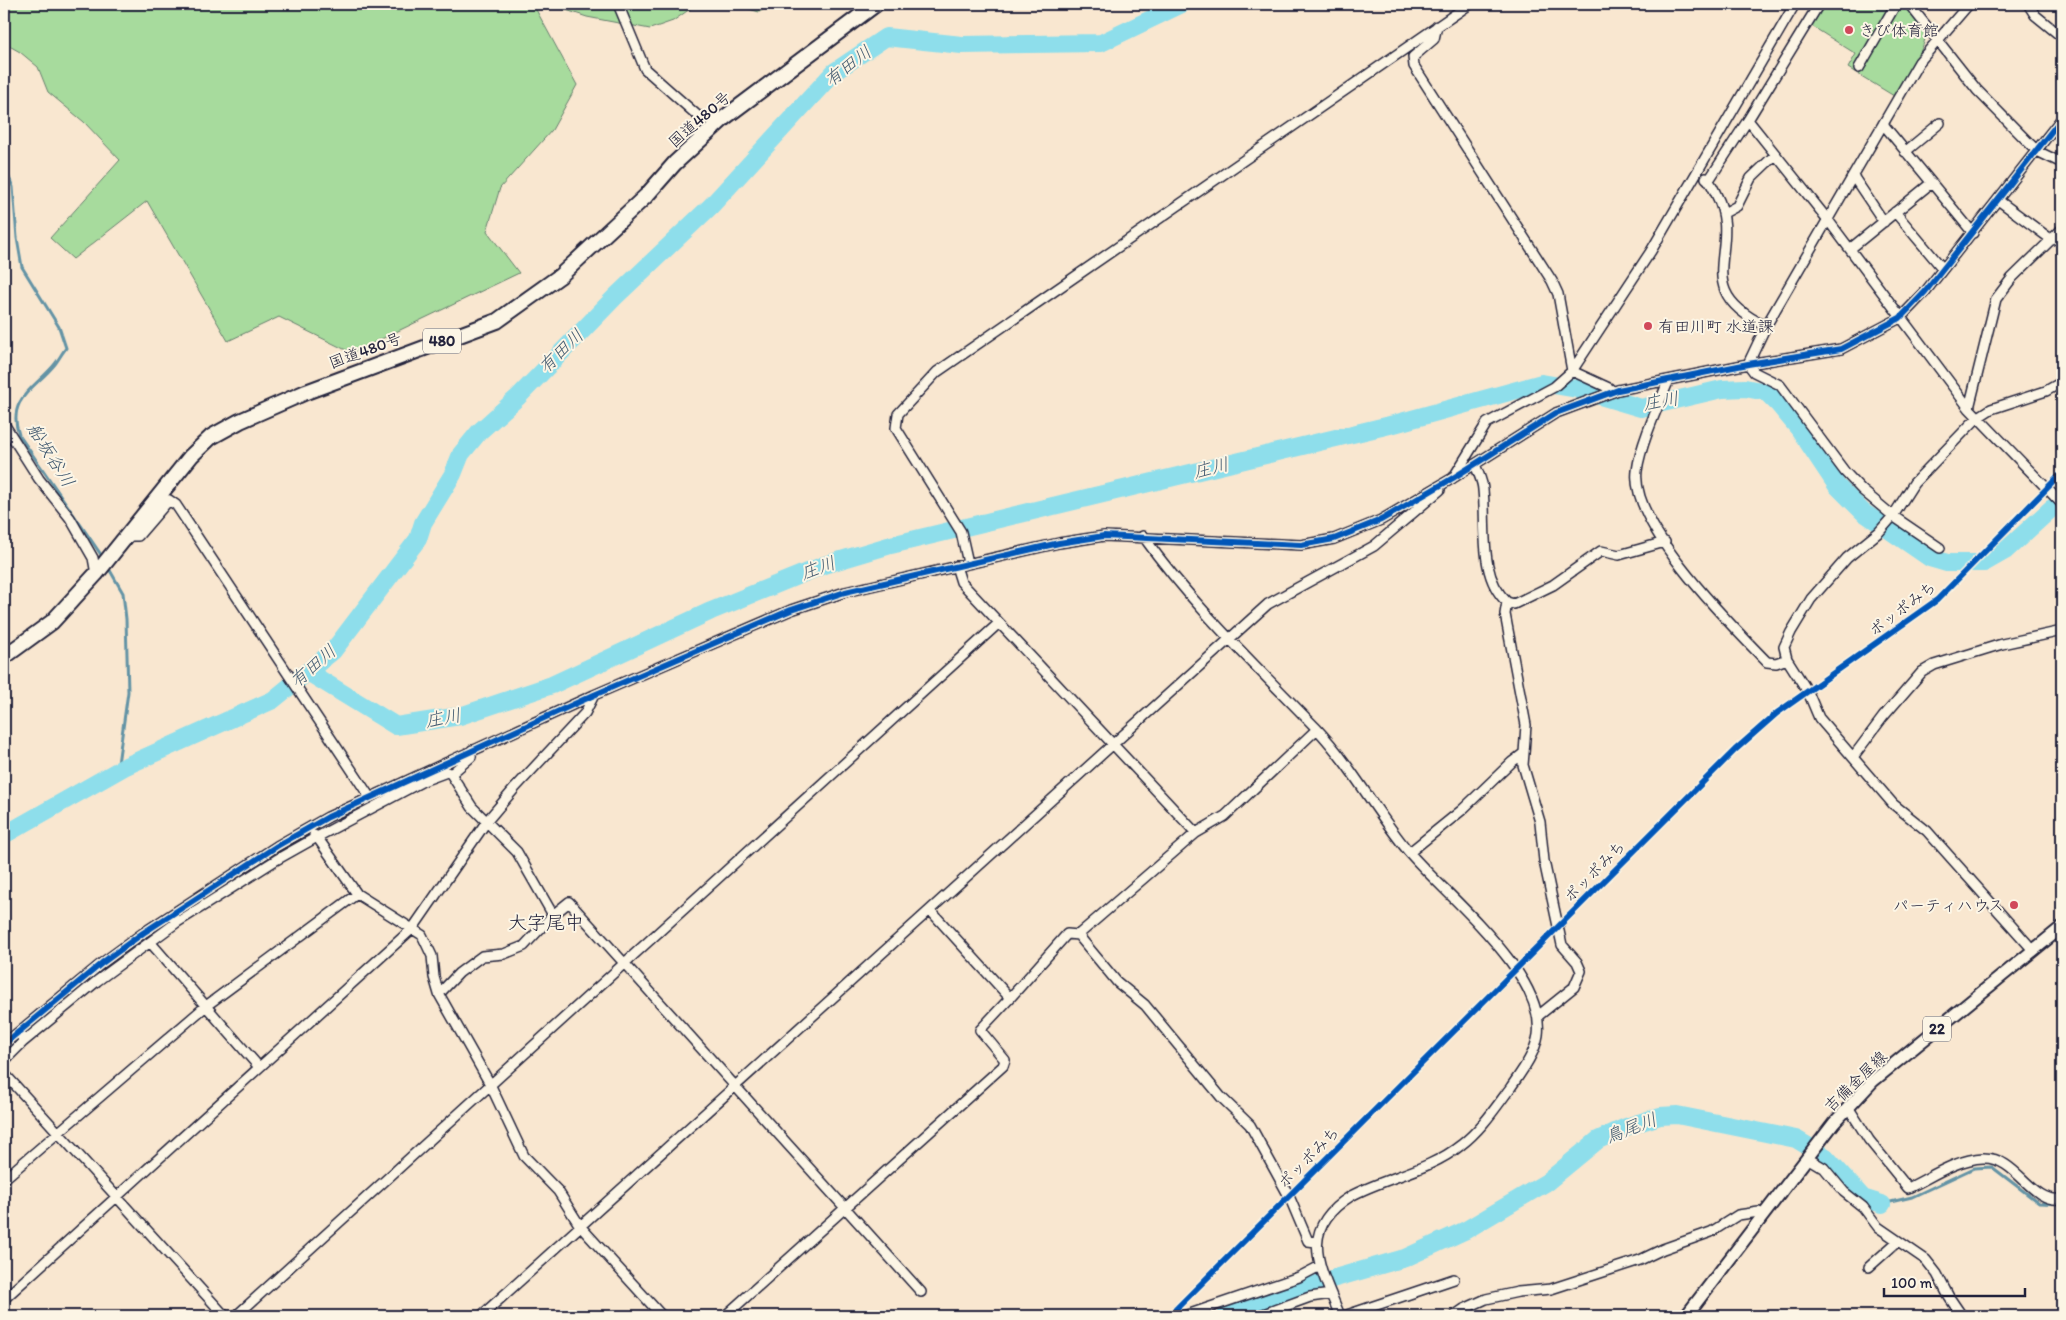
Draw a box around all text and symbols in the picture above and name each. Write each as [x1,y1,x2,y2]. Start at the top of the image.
place label: きび体育館 [1859,21,1939,40]
marker: きび体育館 [1843,24,1855,36]
water label: 有田川 [820,41,876,91]
street label: 国道480号 [664,87,734,152]
place label: 有田川町 水道課 [1658,317,1774,336]
marker: 有田川町 水道課 [1642,320,1654,332]
water label: 有田川 [534,324,588,378]
road number: 480 [423,328,461,354]
street label: 国道480号 [326,329,404,372]
water label: 庄川 [1641,387,1681,415]
water label: 船坂谷川 [23,419,79,491]
water label: 庄川 [1191,453,1231,483]
water label: 庄川 [797,552,839,584]
street label: ポッポみち [1865,577,1940,640]
water label: 有田川 [285,640,341,692]
water label: 庄川 [423,704,463,732]
street label: ポッポみち [1560,837,1629,906]
place label: パーティハウス [1893,896,2004,915]
marker: パーティハウス [2008,899,2020,911]
district label: 大字尾中 [508,911,584,934]
road number: 22 [1923,1016,1951,1042]
street label: 吉備金屋線 [1820,1047,1891,1116]
water label: 鳥尾川 [1602,1108,1660,1148]
street label: ポッポみち [1274,1123,1343,1192]
scale bar [1884,1265,2025,1297]
text: 100 m [1891,1274,1933,1292]

